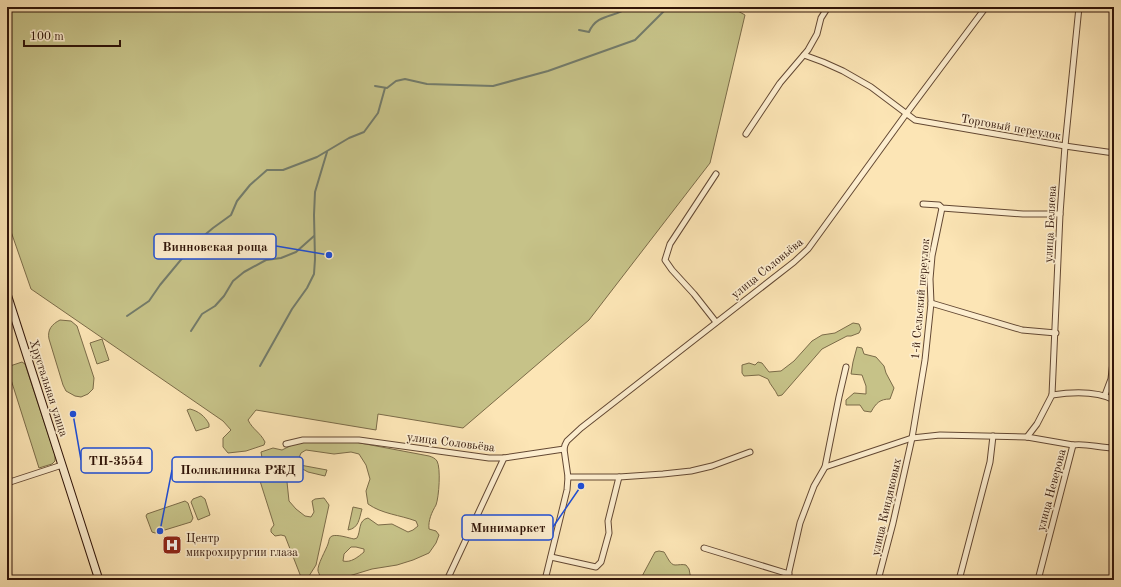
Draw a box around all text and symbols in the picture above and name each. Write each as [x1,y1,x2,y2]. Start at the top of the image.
scale bar [24,22,120,48]
text: 100 m [30,31,64,43]
street label: Торговый переулок [960,113,1062,143]
street label: улица Беляева [1043,185,1059,263]
callout: Винновская роща [154,234,276,259]
street label: улица Соловьёва [729,236,806,301]
street label: 1-й Сельский переулок [910,238,932,360]
text: Винновская роща [162,241,268,254]
street label: Хрустальная улица [27,338,69,438]
street label: улица Соловьёва [406,432,496,454]
callout: ТП-3554 [81,448,152,473]
street label: улица Неверова [1035,448,1069,532]
text: ТП-3554 [89,455,143,468]
callout: Поликлиника РЖД [172,457,303,482]
street label: улица Киндяковых [870,457,904,557]
text: Поликлиника РЖД [180,464,296,477]
callout: Минимаркет [462,515,553,540]
text: Минимаркет [470,522,546,535]
place label: Центр микрохирургии глаза [186,533,298,559]
hospital icon: Центр микрохирургии глаза [161,534,183,556]

